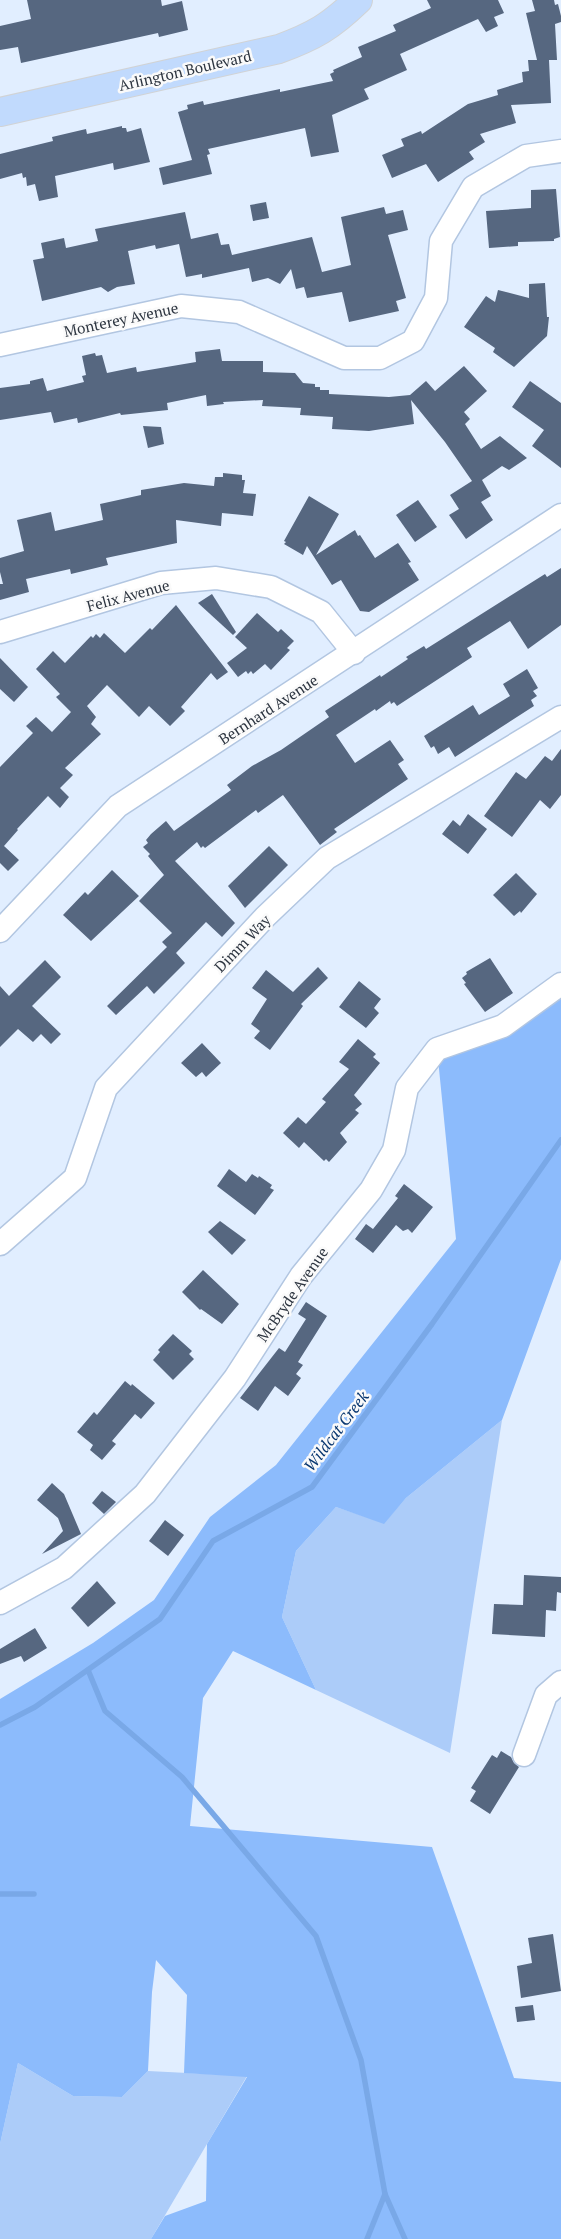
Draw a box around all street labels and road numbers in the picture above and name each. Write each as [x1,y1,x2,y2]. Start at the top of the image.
street label: Arlington Boulevard [117,45,253,95]
street label: Monterey Avenue [62,297,180,341]
street label: Felix Avenue [84,574,172,616]
street label: Bernhard Avenue [215,669,321,749]
street label: Dimm Way [210,910,275,976]
street label: McBryde Avenue [252,1243,332,1345]

